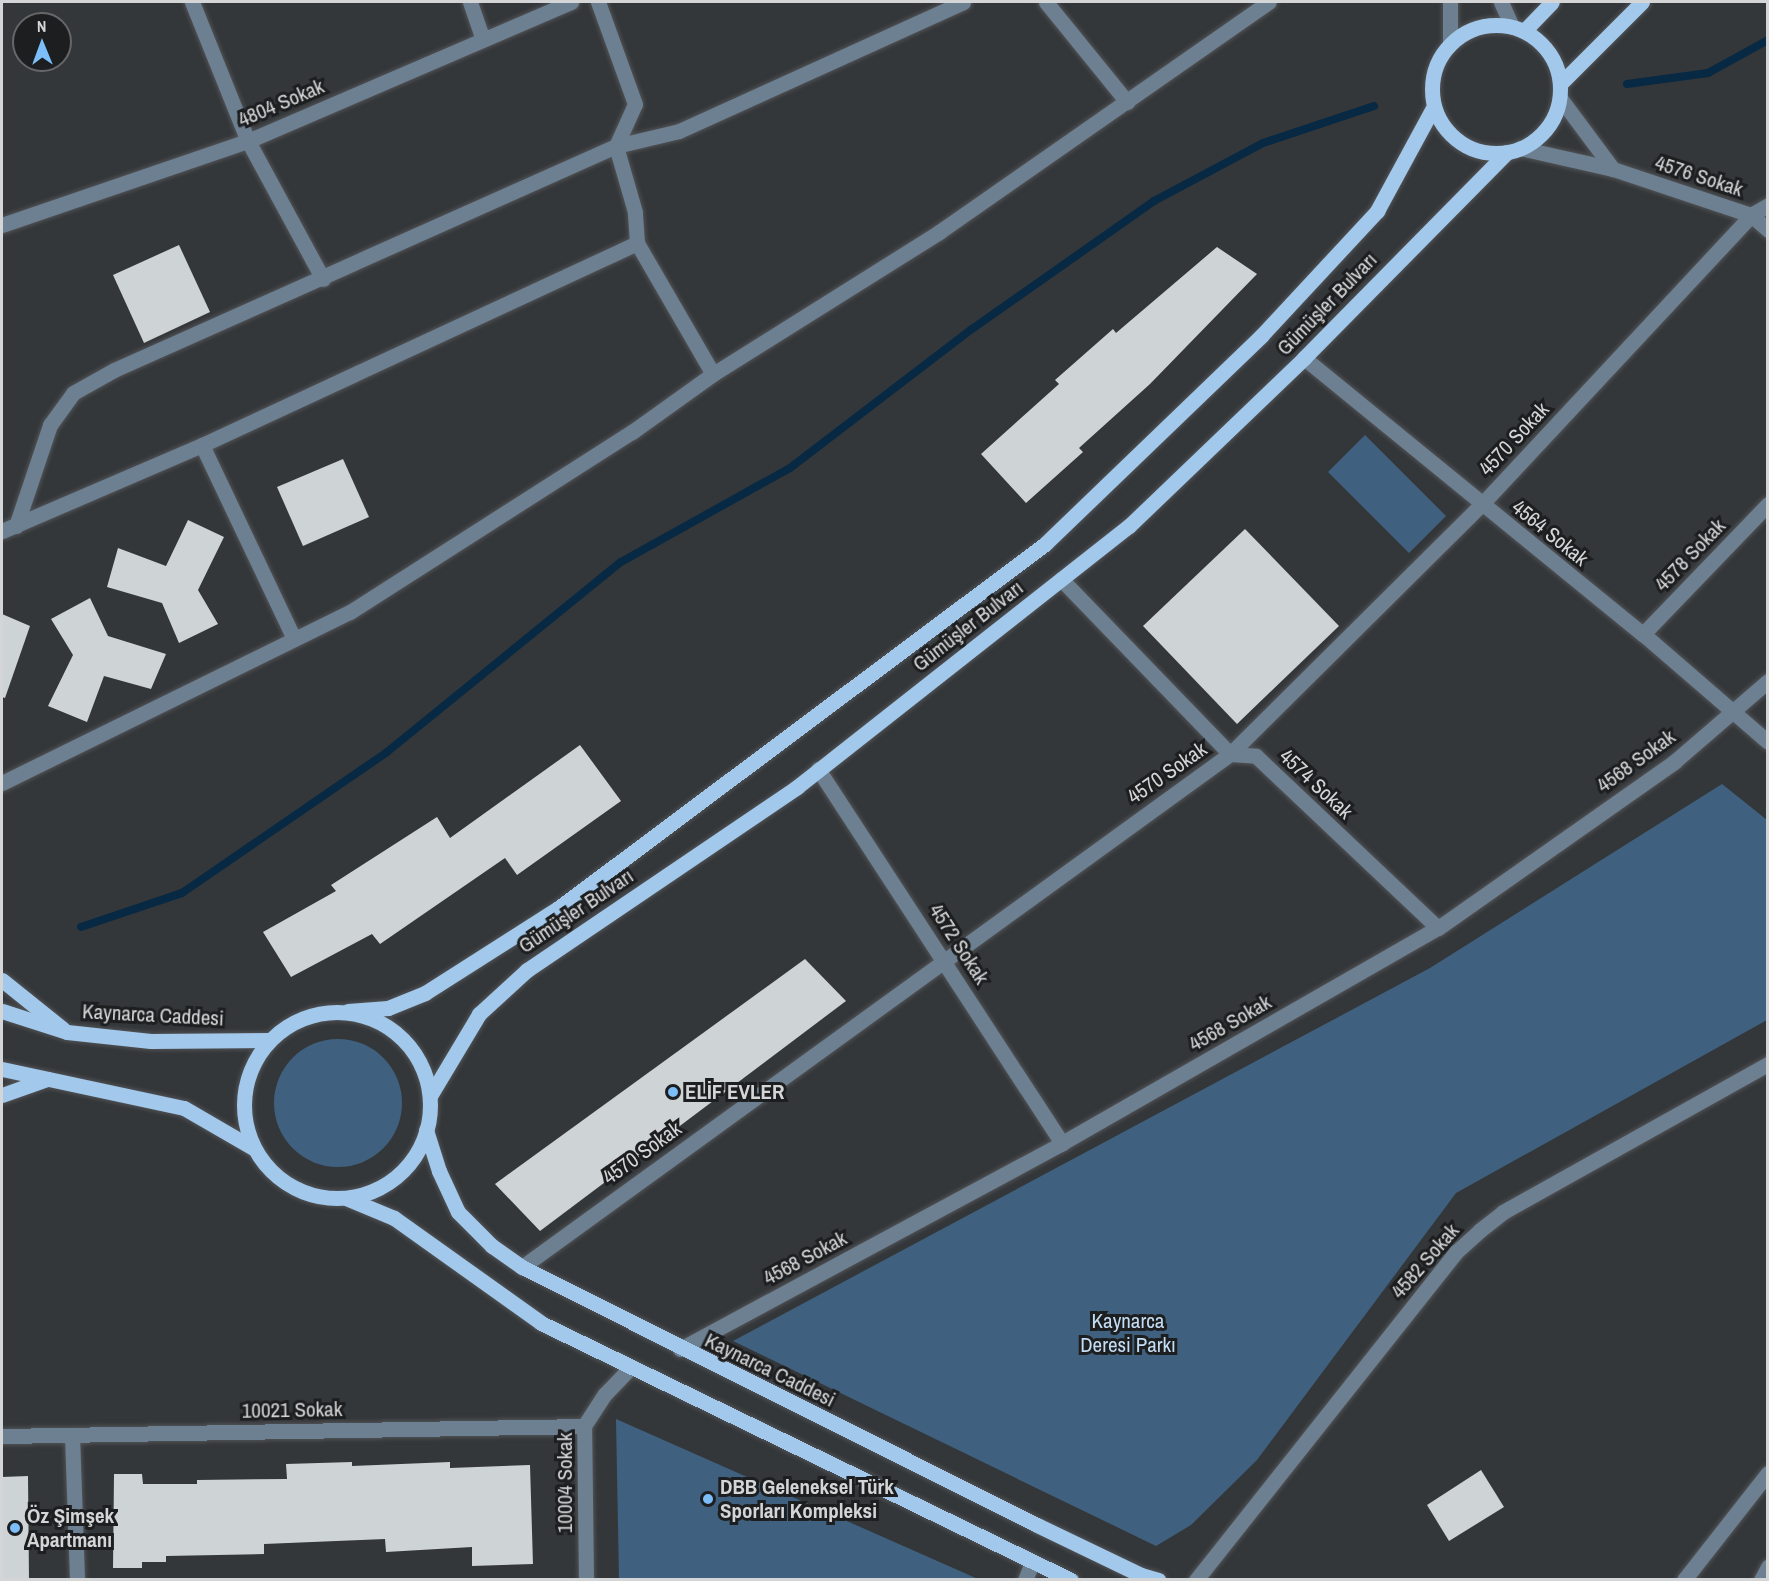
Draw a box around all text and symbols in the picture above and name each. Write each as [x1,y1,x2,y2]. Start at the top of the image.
north arrow [12,12,72,72]
text: N [37,15,47,37]
street label: 4804 Sokak [234,74,328,132]
street label: 4576 Sokak [1652,150,1746,202]
street label: Gümüşler Bulvarı [1272,247,1382,361]
street label: 4570 Sokak [1474,397,1554,481]
street label: 4564 Sokak [1507,495,1593,571]
street label: 4578 Sokak [1649,514,1731,596]
street label: Gümüşler Bulvarı [908,575,1028,677]
street label: 4568 Sokak [1592,724,1680,798]
street label: 4570 Sokak [1123,737,1211,809]
street label: 4574 Sokak [1274,744,1358,824]
street label: Gümüşler Bulvarı [514,863,638,959]
street label: 4572 Sokak [924,899,994,989]
street label: 4568 Sokak [1184,989,1276,1057]
street label: Kaynarca Caddesi [82,999,224,1031]
place label: ELİF EVLER [685,1079,785,1105]
marker: ELİF EVLER [666,1085,680,1099]
street label: 4570 Sokak [598,1116,686,1190]
street label: 4582 Sokak [1386,1218,1464,1304]
street label: 4568 Sokak [759,1226,851,1290]
park label: Kaynarca Deresi Parkı [1080,1308,1176,1358]
street label: Kaynarca Caddesi [701,1328,839,1412]
street label: 10021 Sokak [242,1397,342,1423]
street label: 10004 Sokak [552,1433,578,1533]
place label: DBB Geleneksel Türk Sporları Kompleksi [720,1474,894,1524]
marker: DBB Geleneksel Türk Sporları Kompleksi [701,1492,715,1506]
place label: Öz Şimşek Apartmanı [27,1503,114,1553]
marker: Öz Şimşek Apartmanı [8,1521,22,1535]

